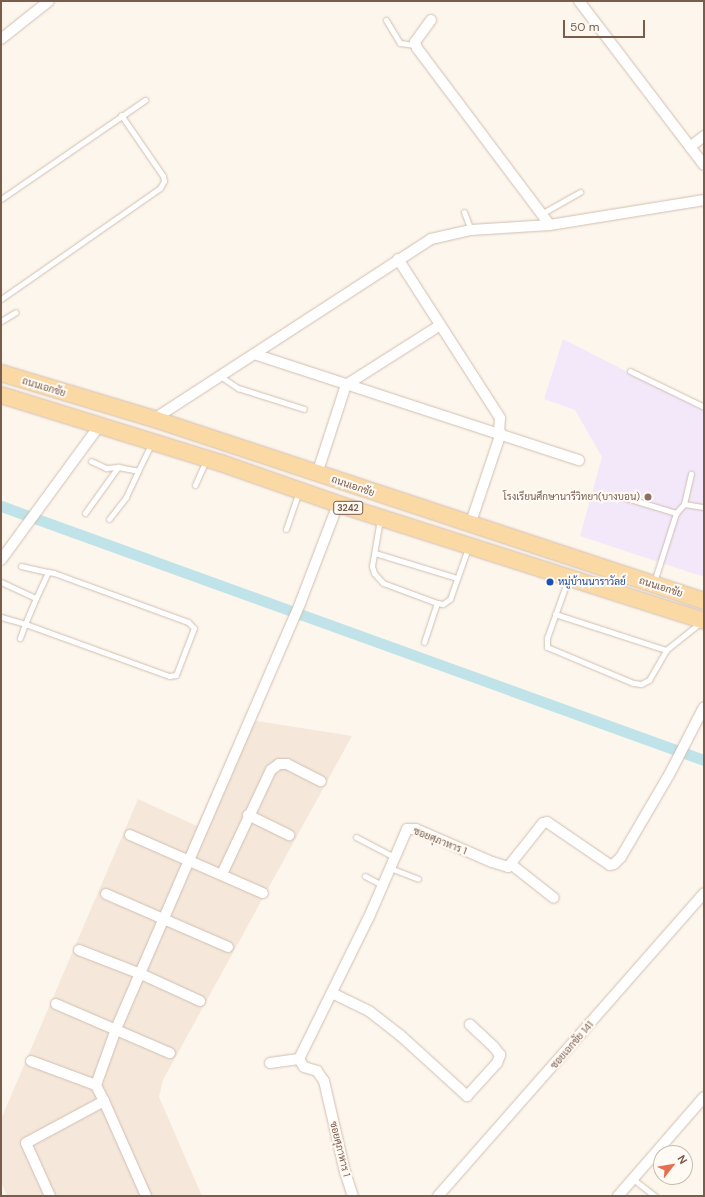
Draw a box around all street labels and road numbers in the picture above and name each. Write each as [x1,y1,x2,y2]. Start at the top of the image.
street label: ถนนเอกชัย [21,375,67,399]
street label: ถนนเอกชัย [330,473,376,499]
road number: 3242 [333,501,363,515]
street label: ถนนเอกชัย [638,574,684,600]
street label: ซอยศุภาหาร 1 [412,825,468,857]
street label: ซอยเอกชัย 141 [548,1019,596,1071]
street label: ซอยศุภาหาร 1 [327,1120,353,1178]

